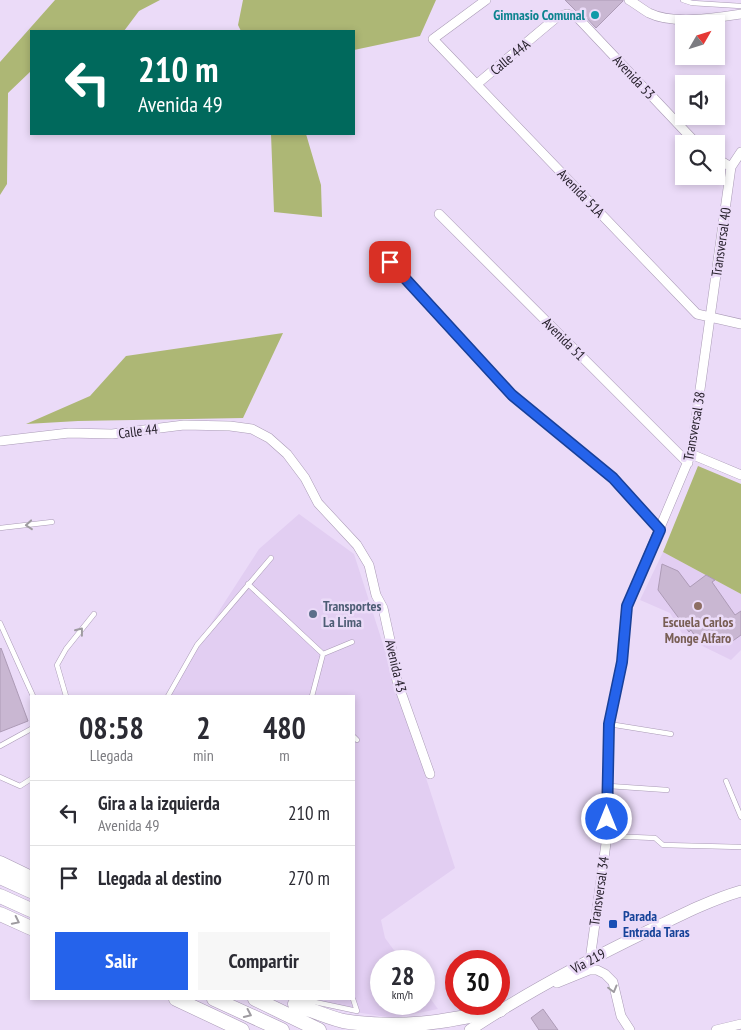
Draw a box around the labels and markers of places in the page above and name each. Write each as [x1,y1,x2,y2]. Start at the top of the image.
place label: Gimnasio Comunal [493,6,586,24]
marker: Gimnasio Comunal [589,9,601,21]
pin [369,241,411,283]
place label: Transportes La Lima [323,597,382,631]
marker: Escuela Carlos Monge Alfaro [692,600,704,612]
marker: Transportes La Lima [307,608,319,620]
place label: Escuela Carlos Monge Alfaro [663,613,733,647]
place label: Parada Entrada Taras [623,907,690,941]
marker: Parada Entrada Taras [607,918,619,930]

